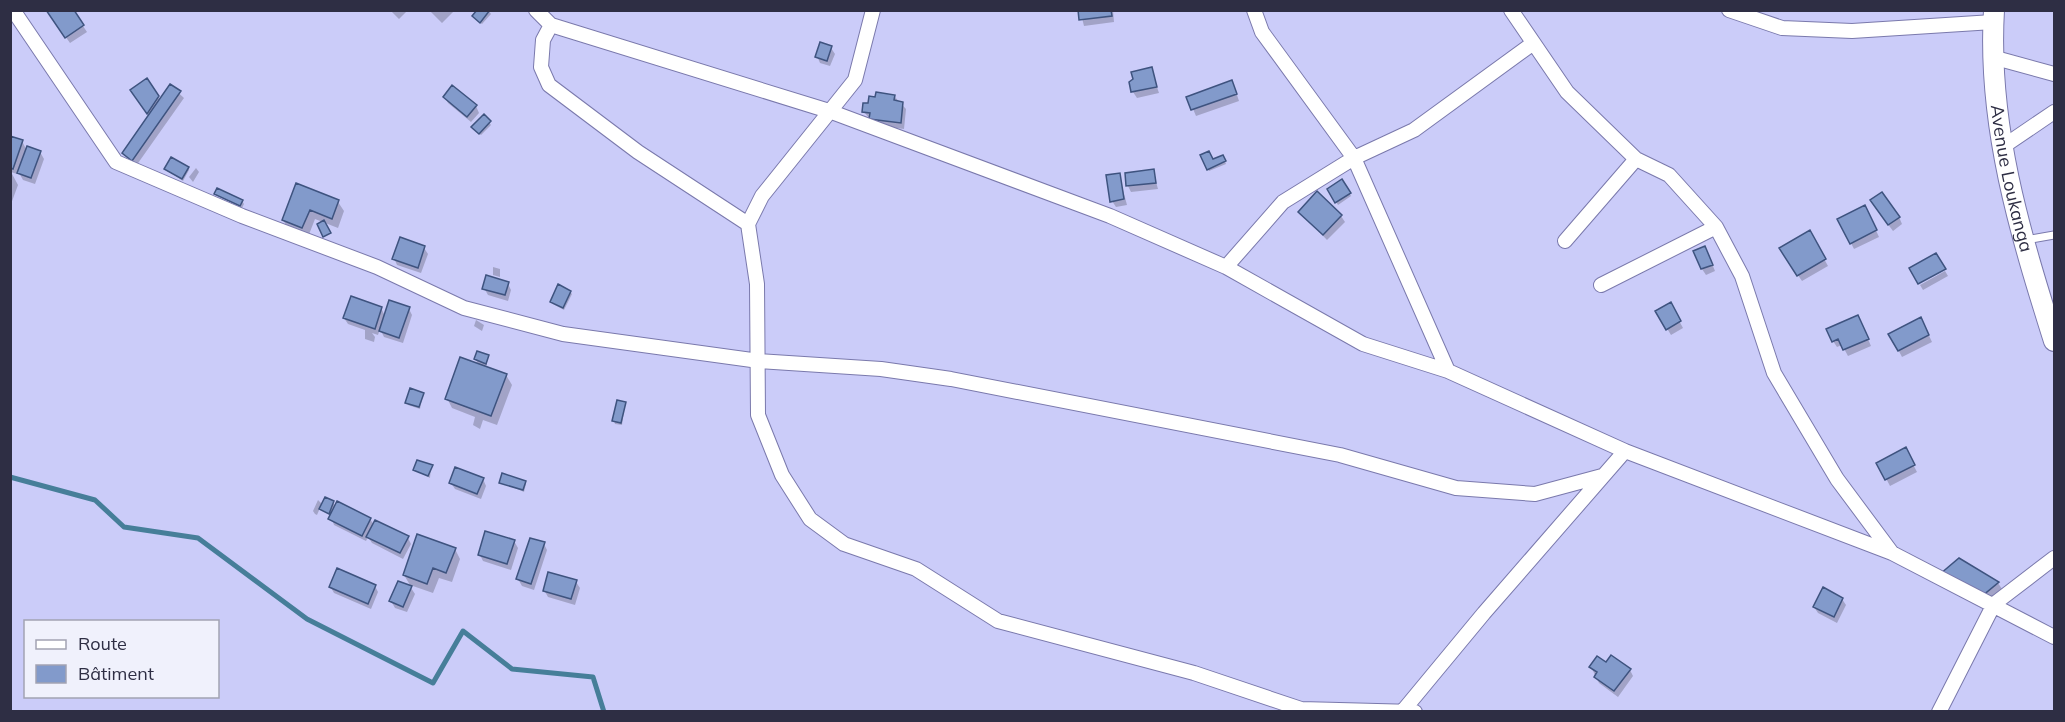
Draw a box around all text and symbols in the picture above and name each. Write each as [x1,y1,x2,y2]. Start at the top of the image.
street label: Avenue Loukanga [1986,103,2039,255]
legend [24,620,219,698]
text: Route [78,632,127,655]
text: Bâtiment [78,662,154,685]

